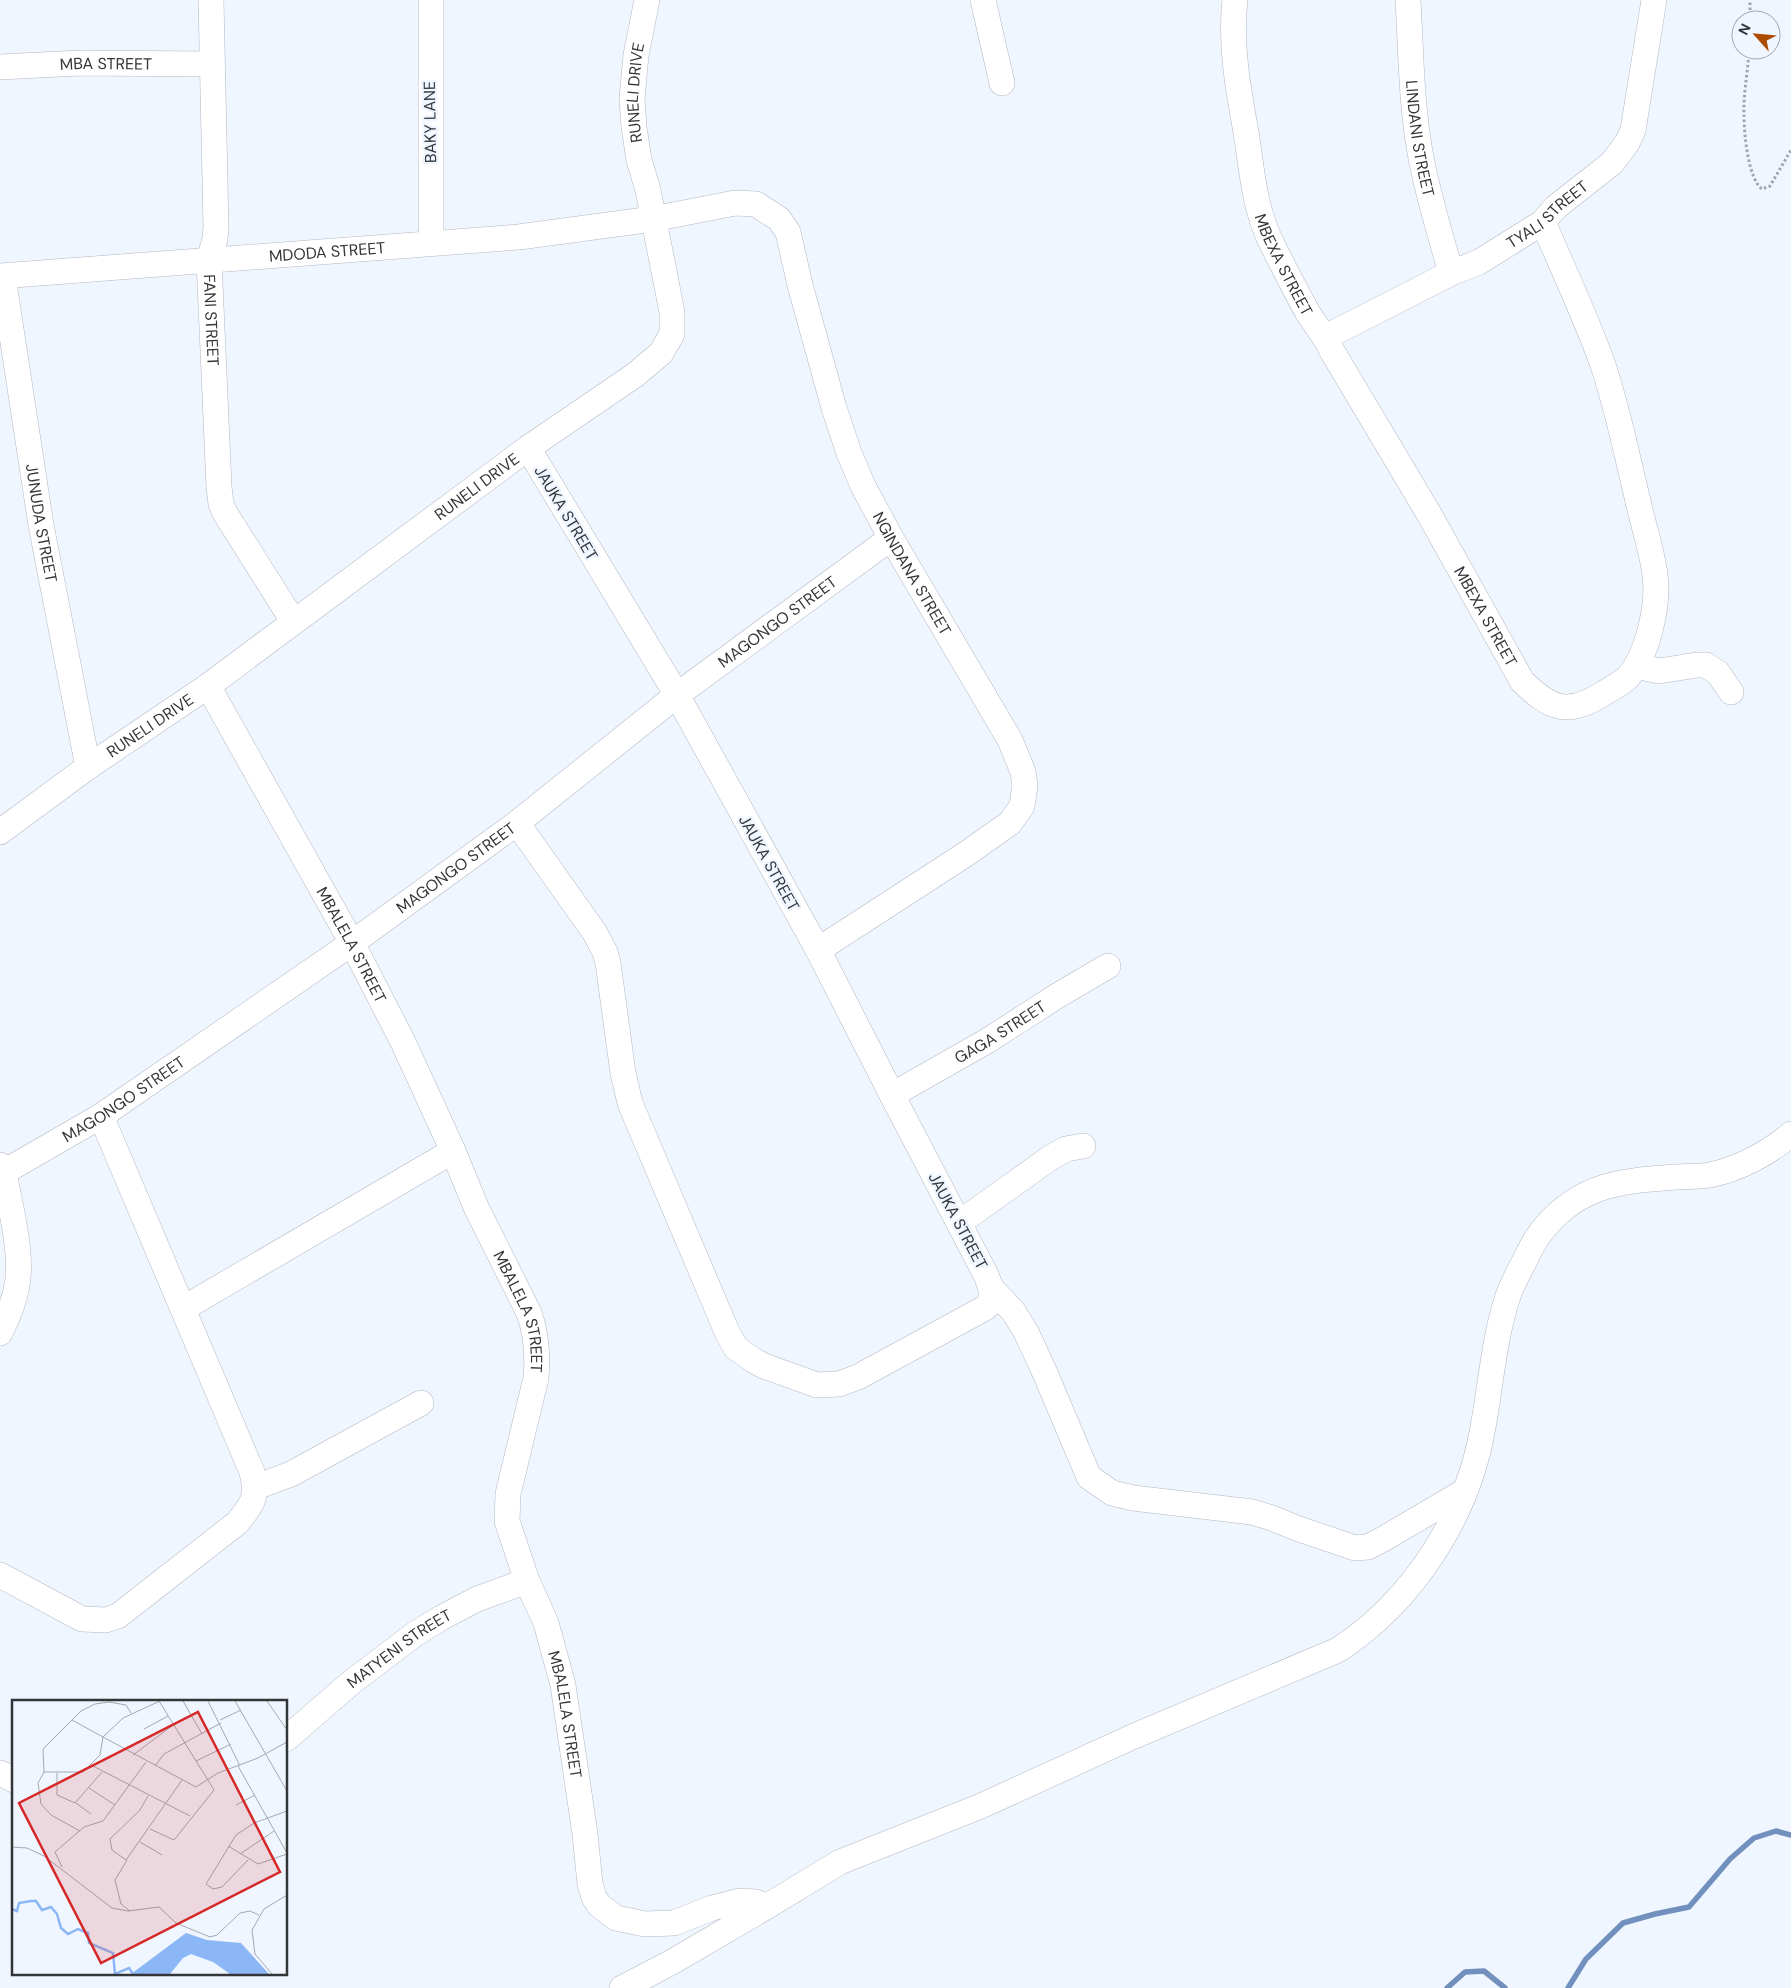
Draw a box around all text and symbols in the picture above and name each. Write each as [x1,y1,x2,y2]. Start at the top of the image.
north arrow [1731,10,1781,60]
text: N [1734,20,1755,38]
street label: RUNELI DRIVE [621,41,649,144]
street label: MBA STREET [59,52,152,75]
street label: LINDANI STREET [1402,79,1440,199]
street label: BAKY LANE [419,81,441,163]
street label: TYALI STREET [1502,176,1592,253]
street label: MBEXA STREET [1250,211,1318,319]
street label: MDODA STREET [268,237,386,266]
street label: FANI STREET [199,274,224,366]
street label: RUNELI DRIVE [430,448,523,525]
street label: JUNUDA STREET [21,462,62,584]
street label: JAUKA STREET [529,462,603,564]
street label: NGINDANA STREET [868,508,956,639]
street label: MBEXA STREET [1450,562,1522,670]
street label: MAGONGO STREET [714,571,841,672]
street label: RUNELI DRIVE [102,688,197,762]
street label: JAUKA STREET [734,811,804,915]
street label: MAGONGO STREET [392,817,519,918]
street label: MBALELA STREET [312,883,392,1006]
street label: GAGA STREET [950,996,1050,1068]
street label: MAGONGO STREET [58,1051,189,1147]
street label: JAUKA STREET [924,1169,992,1273]
street label: MBALELA STREET [489,1247,547,1373]
street label: MATYENI STREET [342,1604,455,1693]
street label: MBALELA STREET [544,1648,587,1779]
inset map [12,1700,288,1976]

